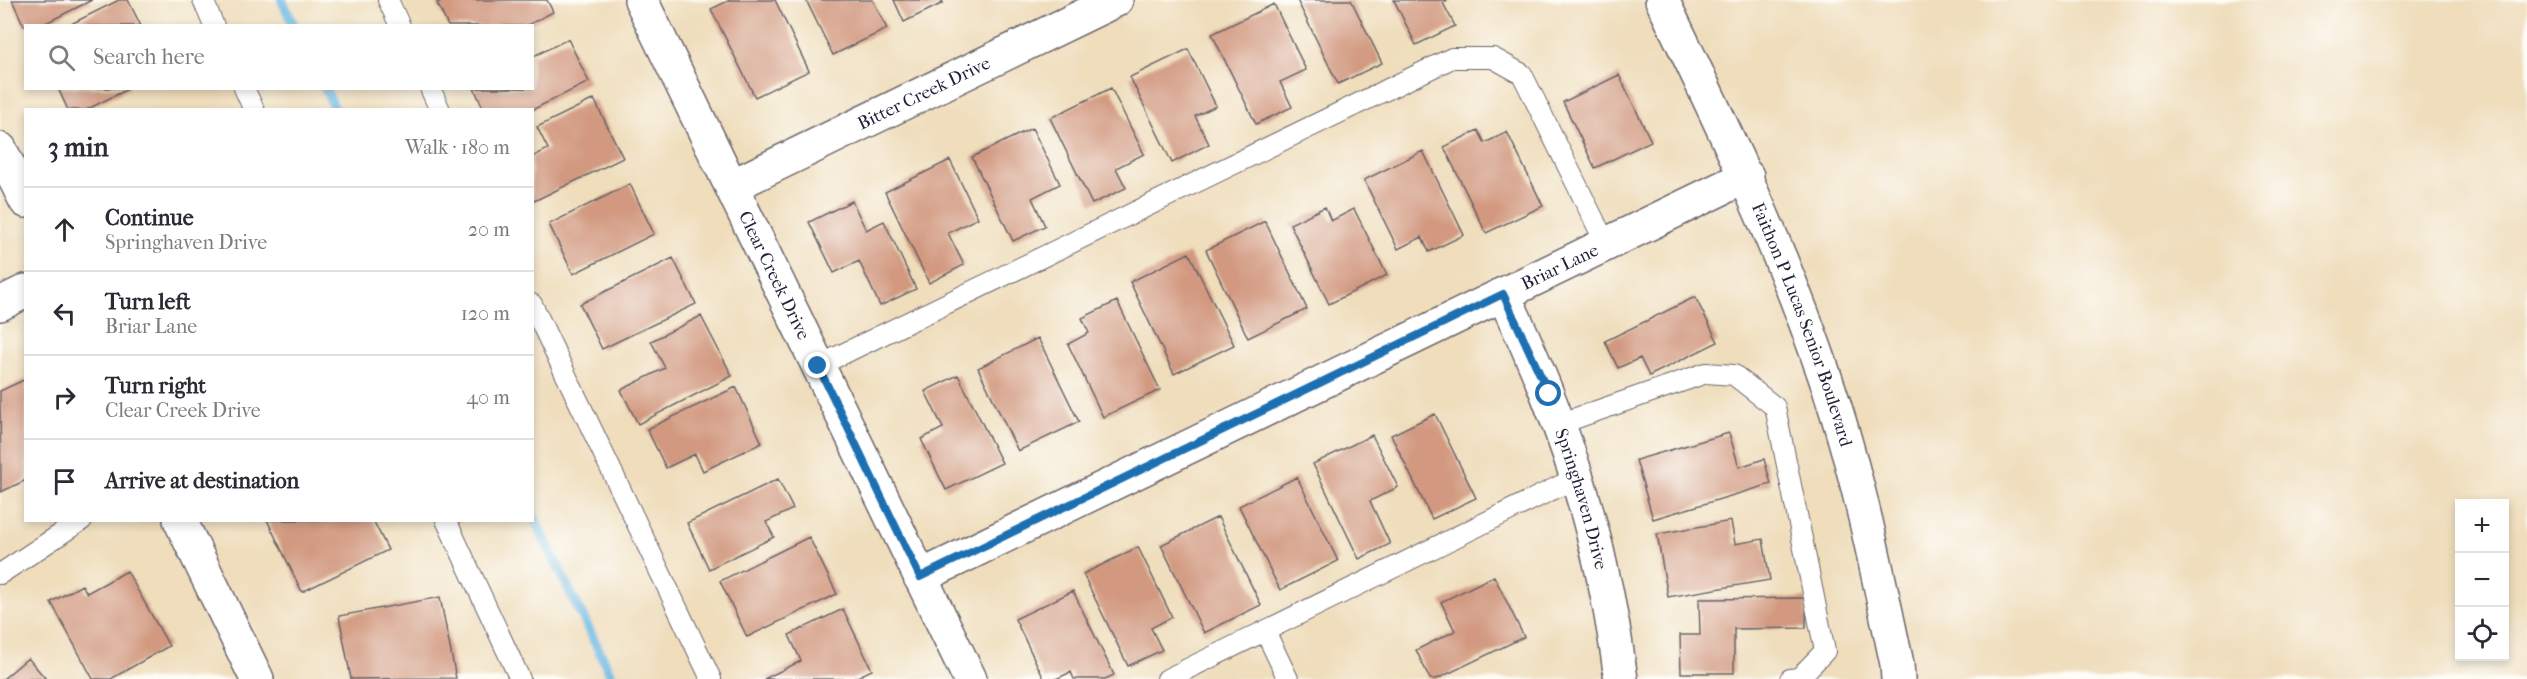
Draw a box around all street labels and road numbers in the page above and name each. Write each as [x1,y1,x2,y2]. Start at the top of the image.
street label: Bitter Creek Drive [854,52,993,134]
street label: Faithon P Lucas Senior Boulevard [1747,199,1857,449]
street label: Clear Creek Drive [734,208,814,343]
street label: Briar Lane [1518,239,1602,294]
street label: Springhaven Drive [1551,426,1612,572]

